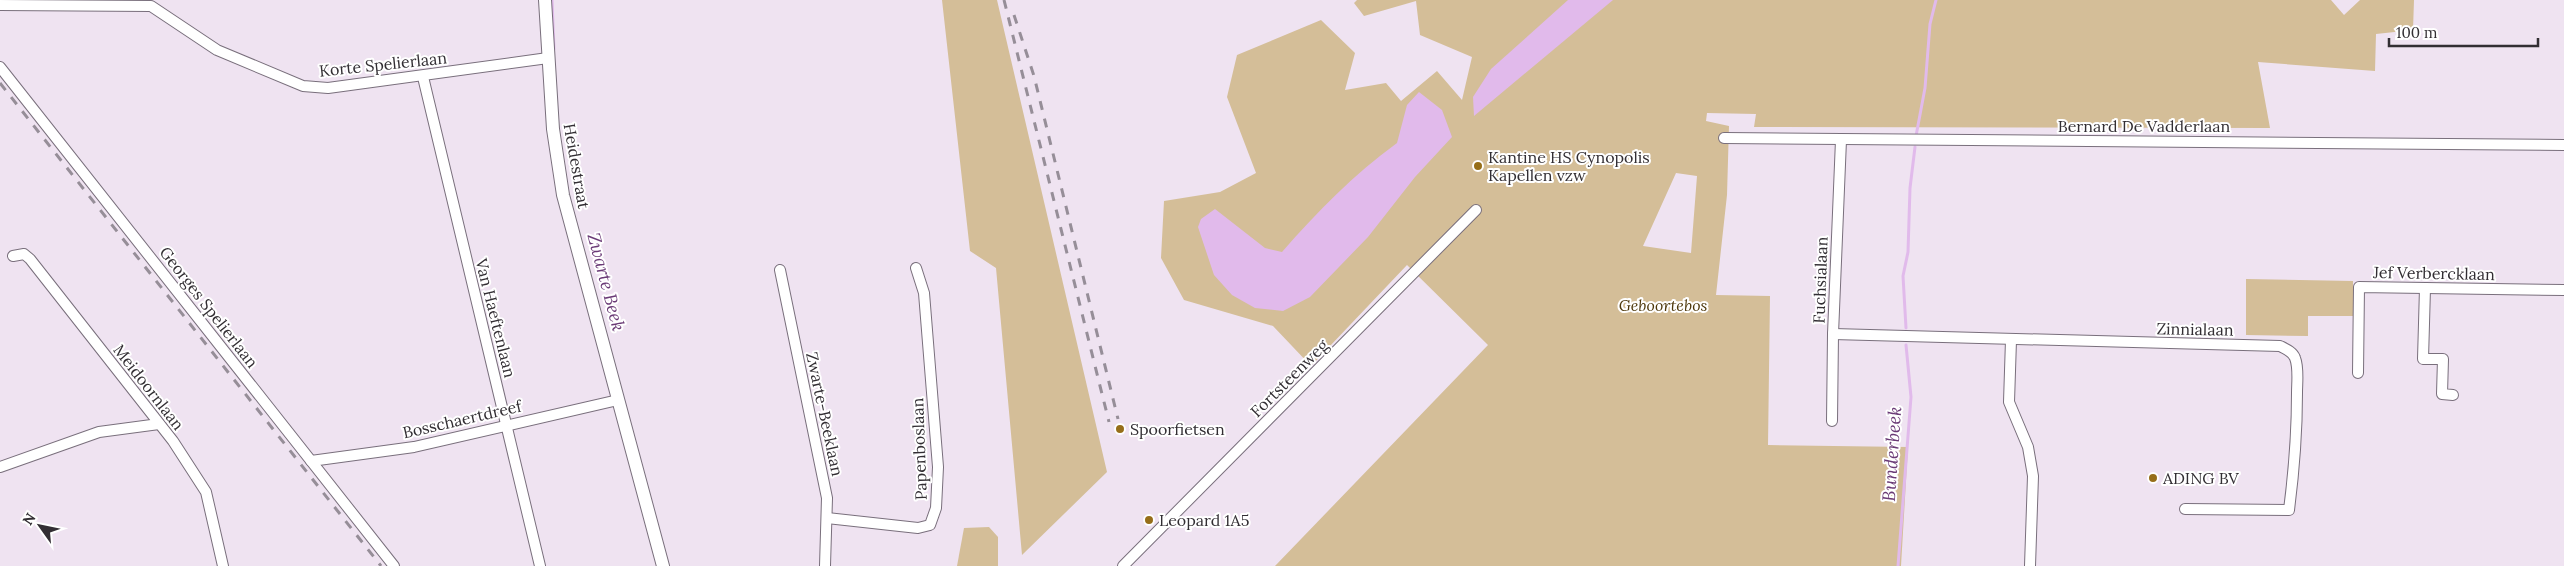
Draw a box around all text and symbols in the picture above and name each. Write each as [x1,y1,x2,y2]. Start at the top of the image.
scale bar [2389,15,2538,47]
text: 100 m [2396,23,2437,42]
street label: Korte Spelierlaan [318,47,448,81]
street label: Bernard De Vadderlaan [2058,116,2231,136]
street label: Heidestraat [560,122,595,211]
place label: Kantine HS Cynopolis Kapellen vzw [1488,147,1650,185]
marker: Kantine HS Cynopolis Kapellen vzw [1472,160,1484,172]
water label: Zwarte Beek [582,230,631,333]
street label: Fuchsialaan [1808,236,1832,324]
street label: Georges Spelierlaan [155,242,263,372]
street label: Van Haeftenlaan [471,255,521,380]
street label: Jef Verbercklaan [2372,262,2495,284]
park label: Geboortebos [1619,295,1707,315]
street label: Zinnialaan [2156,318,2234,340]
street label: Fortsteenweg [1246,334,1333,421]
street label: Meidoornlaan [109,340,189,434]
street label: Zwarte-Beeklaan [802,350,848,478]
street label: Bosschaertdreef [401,395,525,442]
street label: Papenboslaan [907,397,931,501]
water label: Bunderbeek [1877,406,1906,502]
place label: Spoorfietsen [1130,419,1225,439]
marker: Spoorfietsen [1114,423,1126,435]
place label: ADING BV [2162,468,2239,488]
marker: ADING BV [2147,472,2159,484]
north arrow [15,501,65,551]
text: N [19,509,40,528]
place label: Leopard 1A5 [1159,510,1249,530]
marker: Leopard 1A5 [1143,514,1155,526]

